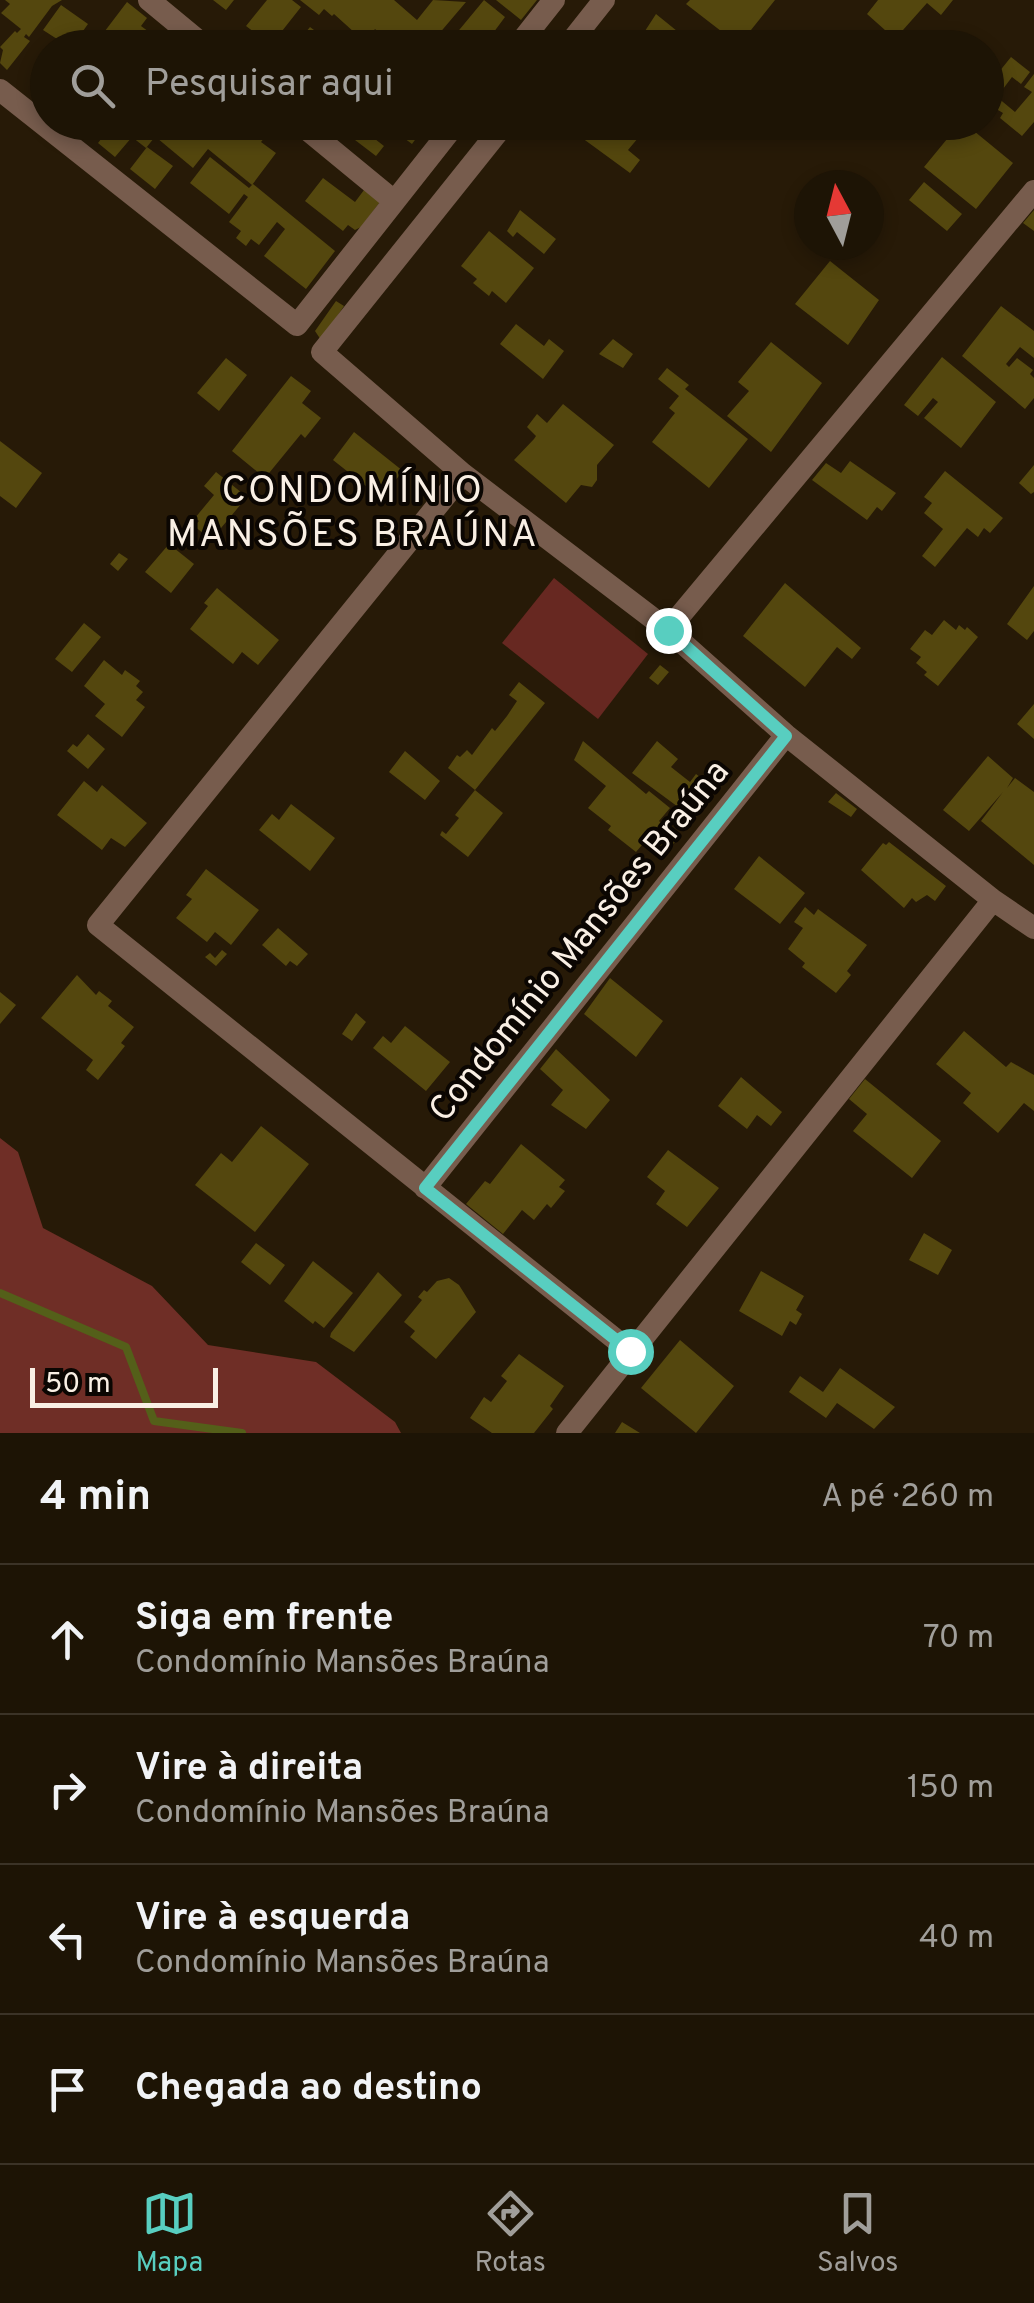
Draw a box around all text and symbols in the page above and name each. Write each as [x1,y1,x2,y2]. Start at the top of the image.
search box [30,30,1004,140]
icon: search [65,58,120,113]
text: Pesquisar aqui [145,61,394,110]
north arrow [794,170,884,260]
district label: CONDOMÍNIO MANSÕES BRAÚNA [167,467,539,561]
route end [646,608,692,654]
street label: Condomínio Mansões Braúna [421,752,740,1132]
route start [608,1329,654,1375]
scale bar [30,1363,218,1408]
text: 50 m [45,1367,111,1403]
text: 4 min [40,1472,151,1525]
text: A pé · 260 m [821,1478,994,1518]
text: Siga em frente [135,1595,394,1644]
icon: ahead [40,1612,95,1667]
text: 70 m [923,1619,994,1659]
text: Condomínio Mansões Braúna [135,1644,550,1684]
text: Vire à direita [135,1745,363,1794]
icon: right [40,1762,95,1817]
text: 150 m [907,1769,994,1809]
text: Condomínio Mansões Braúna [135,1794,550,1834]
text: Vire à esquerda [135,1895,410,1944]
icon: left [40,1912,95,1967]
text: 40 m [919,1919,994,1959]
text: Condomínio Mansões Braúna [135,1944,550,1984]
icon: arrive [40,2062,95,2117]
text: Chegada ao destino [135,2065,482,2114]
tab: Mapa [136,2186,203,2282]
tab: Rotas [474,2186,546,2282]
tab: Salvos [817,2186,898,2282]

